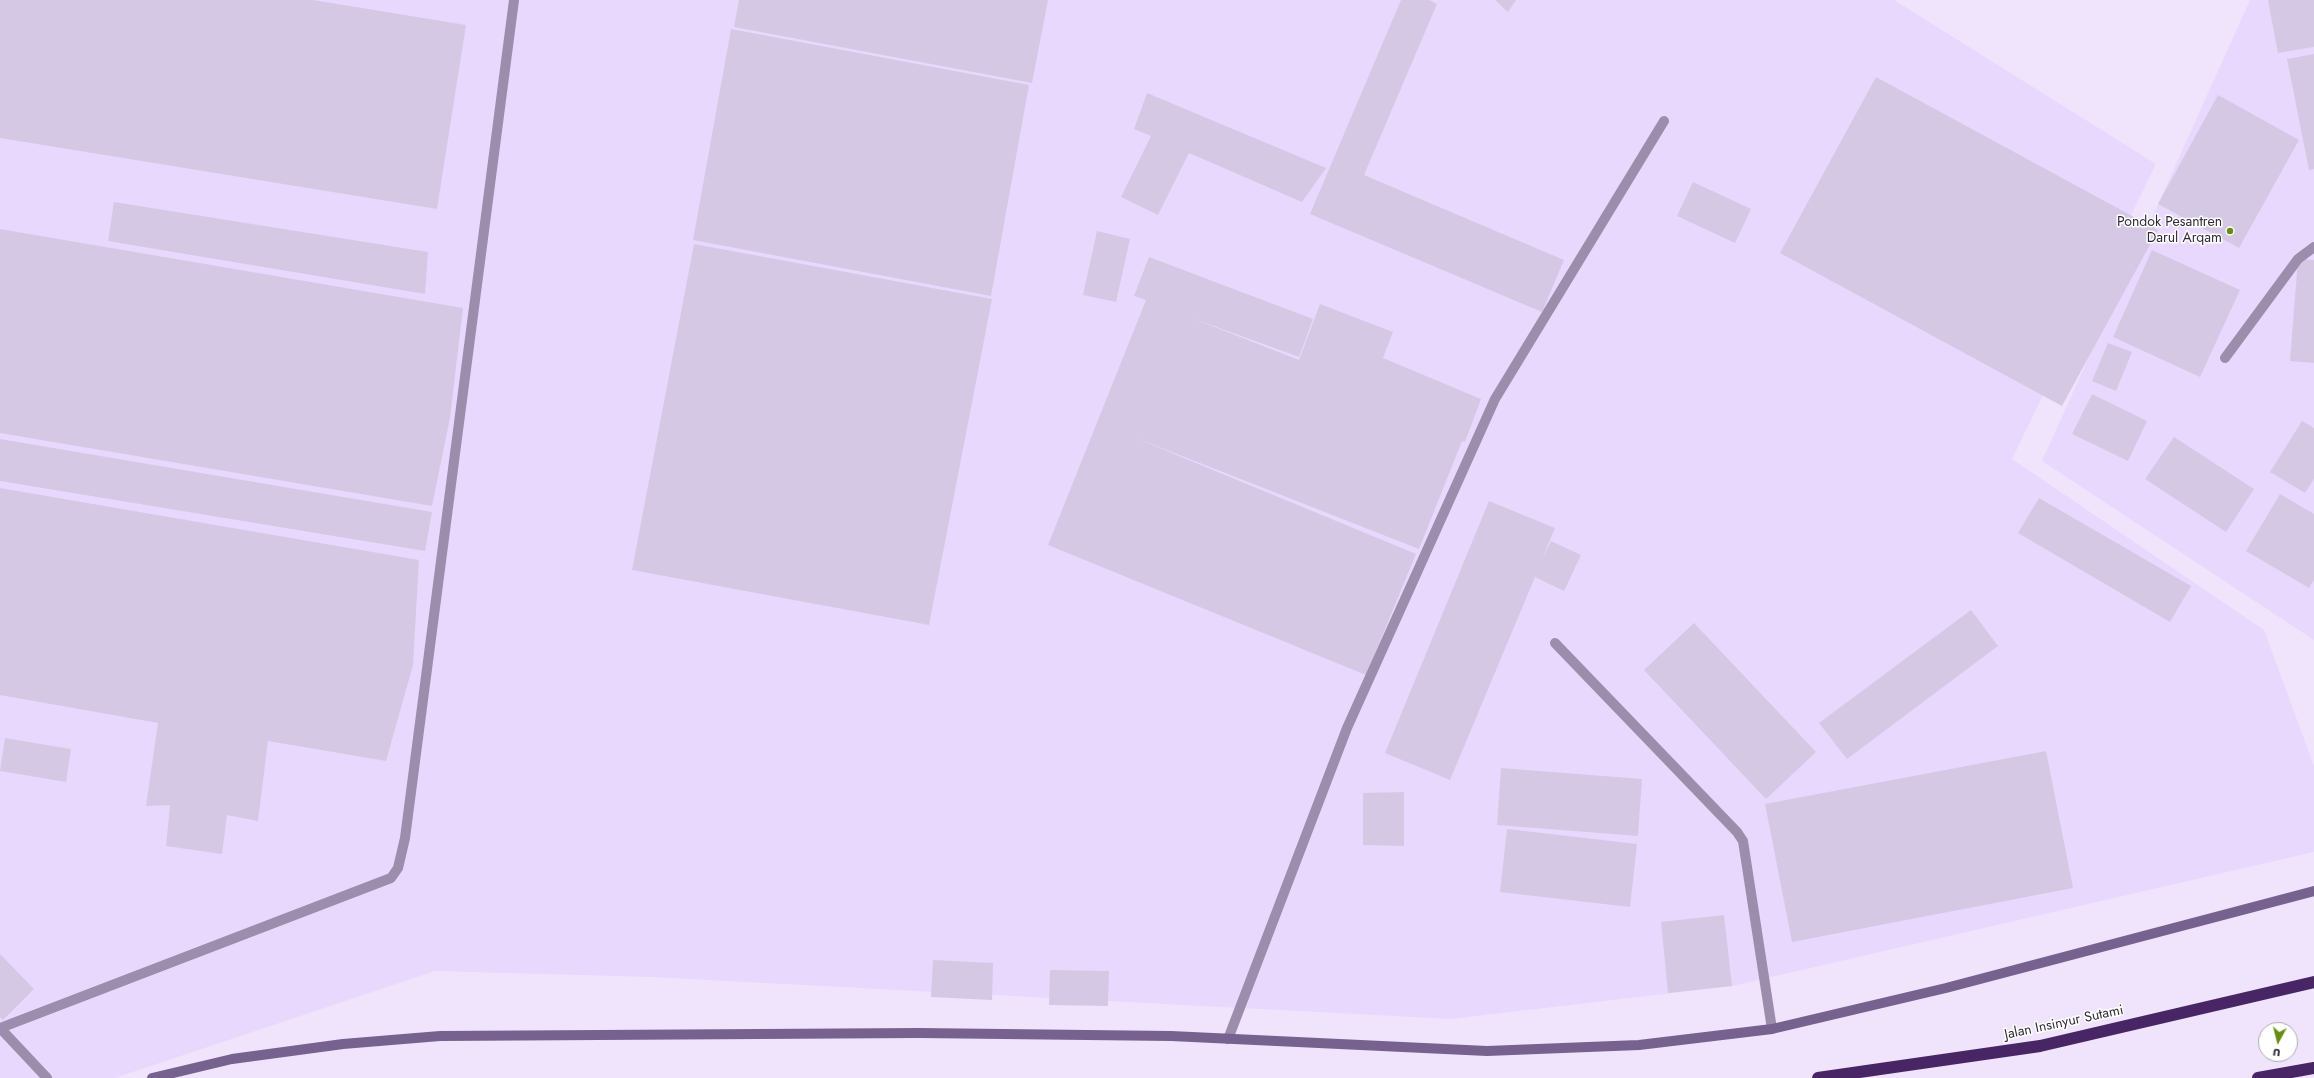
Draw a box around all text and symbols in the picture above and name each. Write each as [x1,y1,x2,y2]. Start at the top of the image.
place label: Pondok Pesantren Darul Arqam [2117,215,2222,248]
marker: Pondok Pesantren Darul Arqam [2225,226,2235,236]
street label: Jalan Insinyur Sutami [2003,1002,2125,1044]
north arrow [2258,1022,2298,1062]
text: U [2272,1045,2281,1061]

